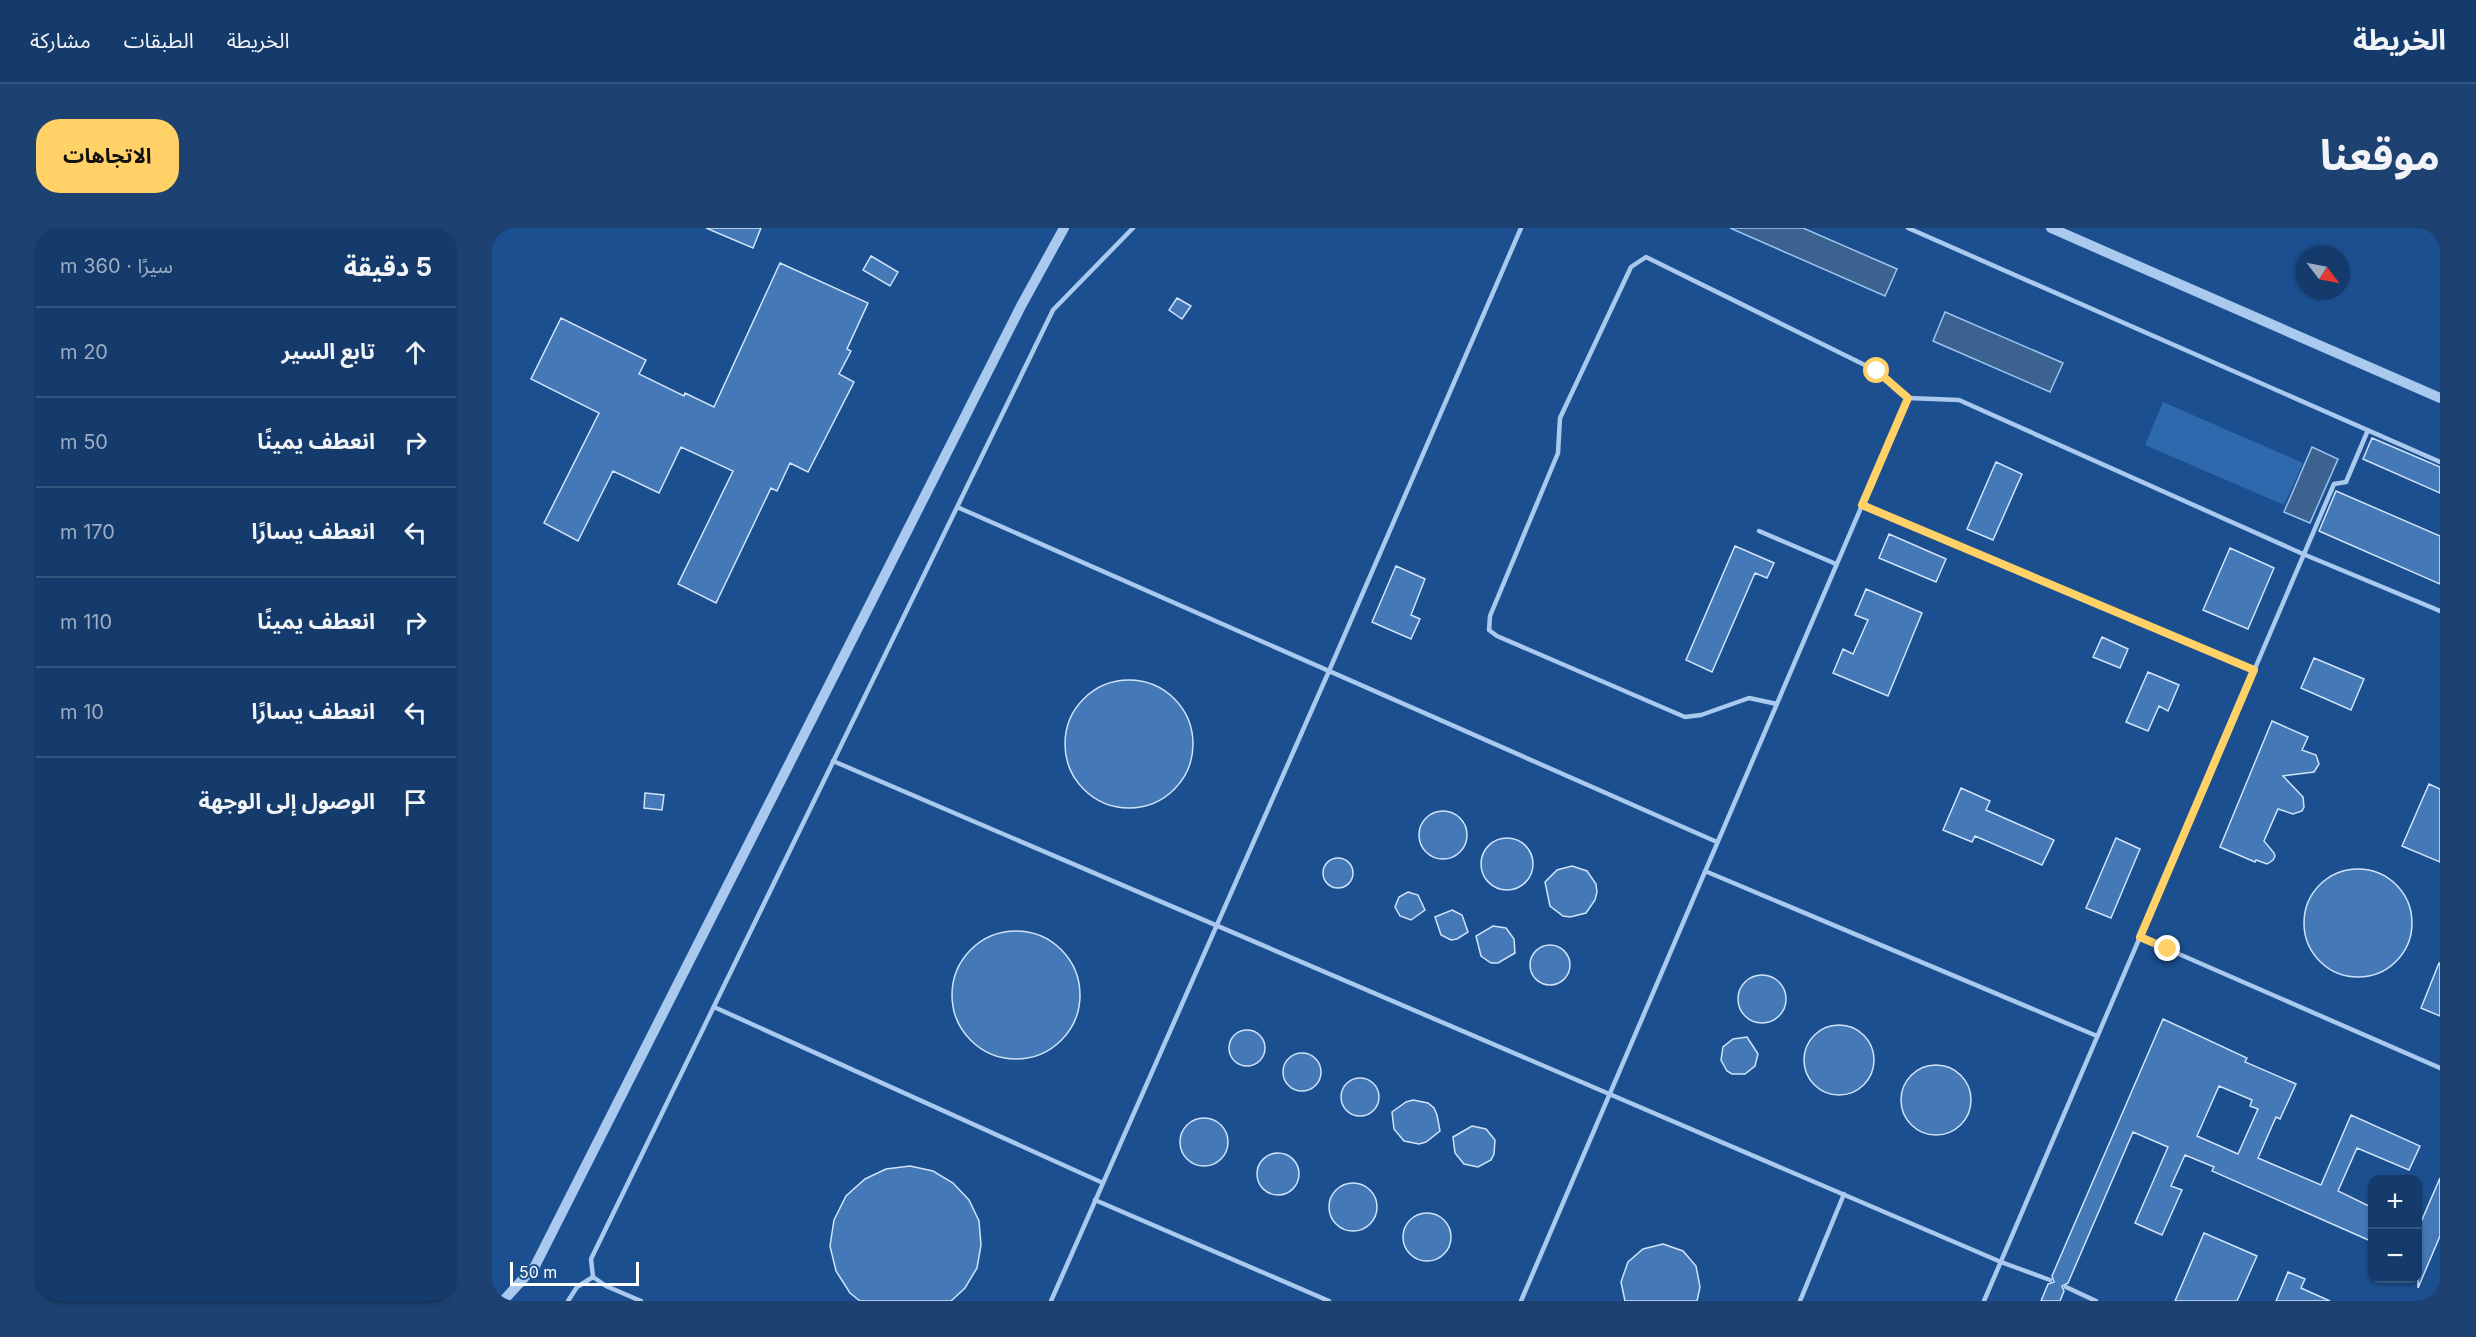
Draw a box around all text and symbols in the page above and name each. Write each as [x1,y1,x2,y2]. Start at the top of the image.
text: الخريطة [2353,23,2446,57]
text: مشاركة [30,28,91,53]
text: الطبقات [124,28,194,53]
text: الخريطة [227,28,290,53]
button: الاتجاهات [36,119,179,193]
text: موقعنا [2320,129,2440,180]
north arrow [2296,246,2350,300]
text: 5 دقيقة [344,251,432,282]
text: سيرًا · 360 m [60,254,173,278]
icon: ahead [399,336,432,369]
text: تابع السير [282,338,375,364]
text: 20 m [60,340,108,364]
route start [1863,357,1889,383]
icon: right [399,426,432,459]
text: انعطف يمينًا [257,428,375,454]
text: 50 m [60,430,108,454]
icon: left [399,516,432,549]
text: انعطف يسارًا [252,518,375,544]
text: 170 m [60,520,115,544]
icon: right [399,606,432,639]
text: انعطف يمينًا [257,608,375,634]
text: 110 m [60,610,112,634]
icon: left [399,696,432,729]
text: انعطف يسارًا [252,698,375,724]
text: 10 m [60,700,104,724]
icon: arrive [399,786,432,819]
text: الوصول إلى الوجهة [198,788,375,814]
route end [2154,935,2180,961]
map controls [2368,1175,2422,1283]
button: + [2368,1175,2422,1229]
button: − [2368,1229,2422,1283]
scale bar [510,1259,639,1286]
text: 50 m [519,1262,557,1282]

